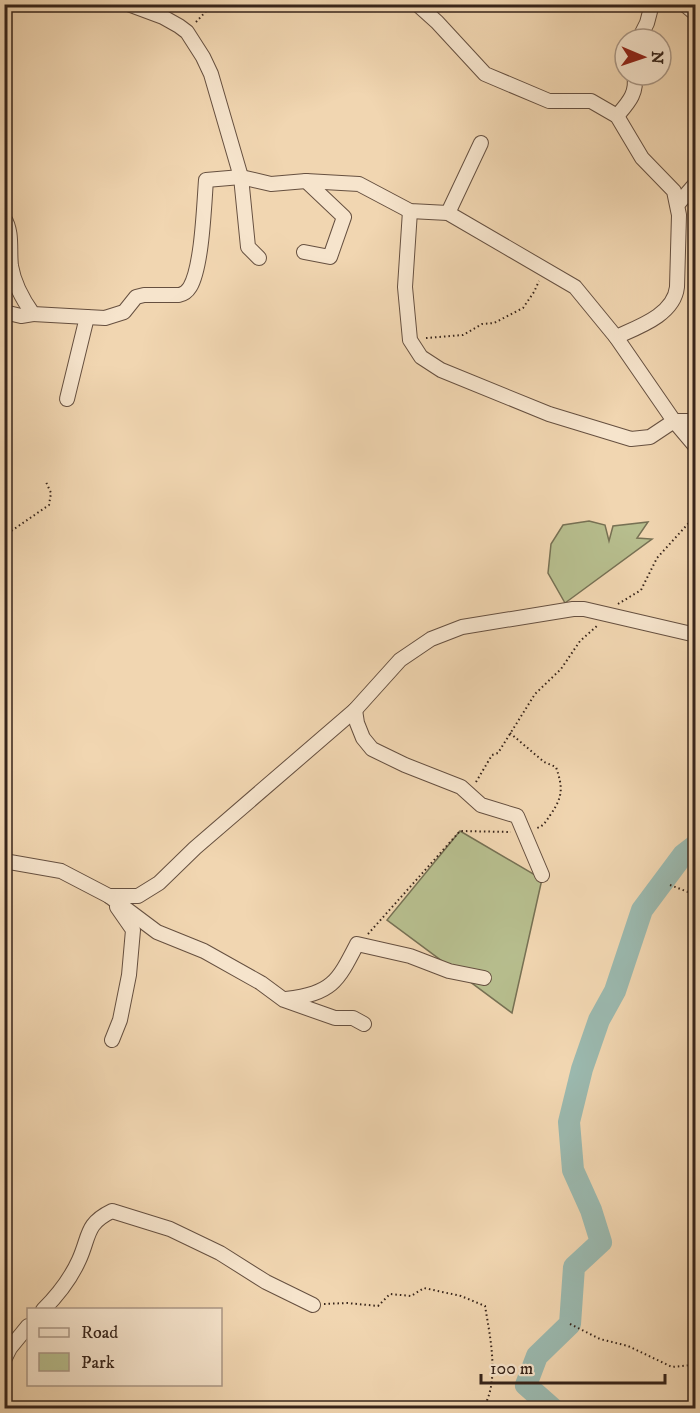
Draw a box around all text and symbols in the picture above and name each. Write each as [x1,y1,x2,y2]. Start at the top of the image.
north arrow [613,27,673,87]
text: N [647,51,667,64]
legend [27,1308,222,1386]
text: Road [81,1322,118,1344]
scale bar [481,1347,666,1385]
text: Park [81,1352,115,1374]
text: 100 m [490,1358,533,1380]

